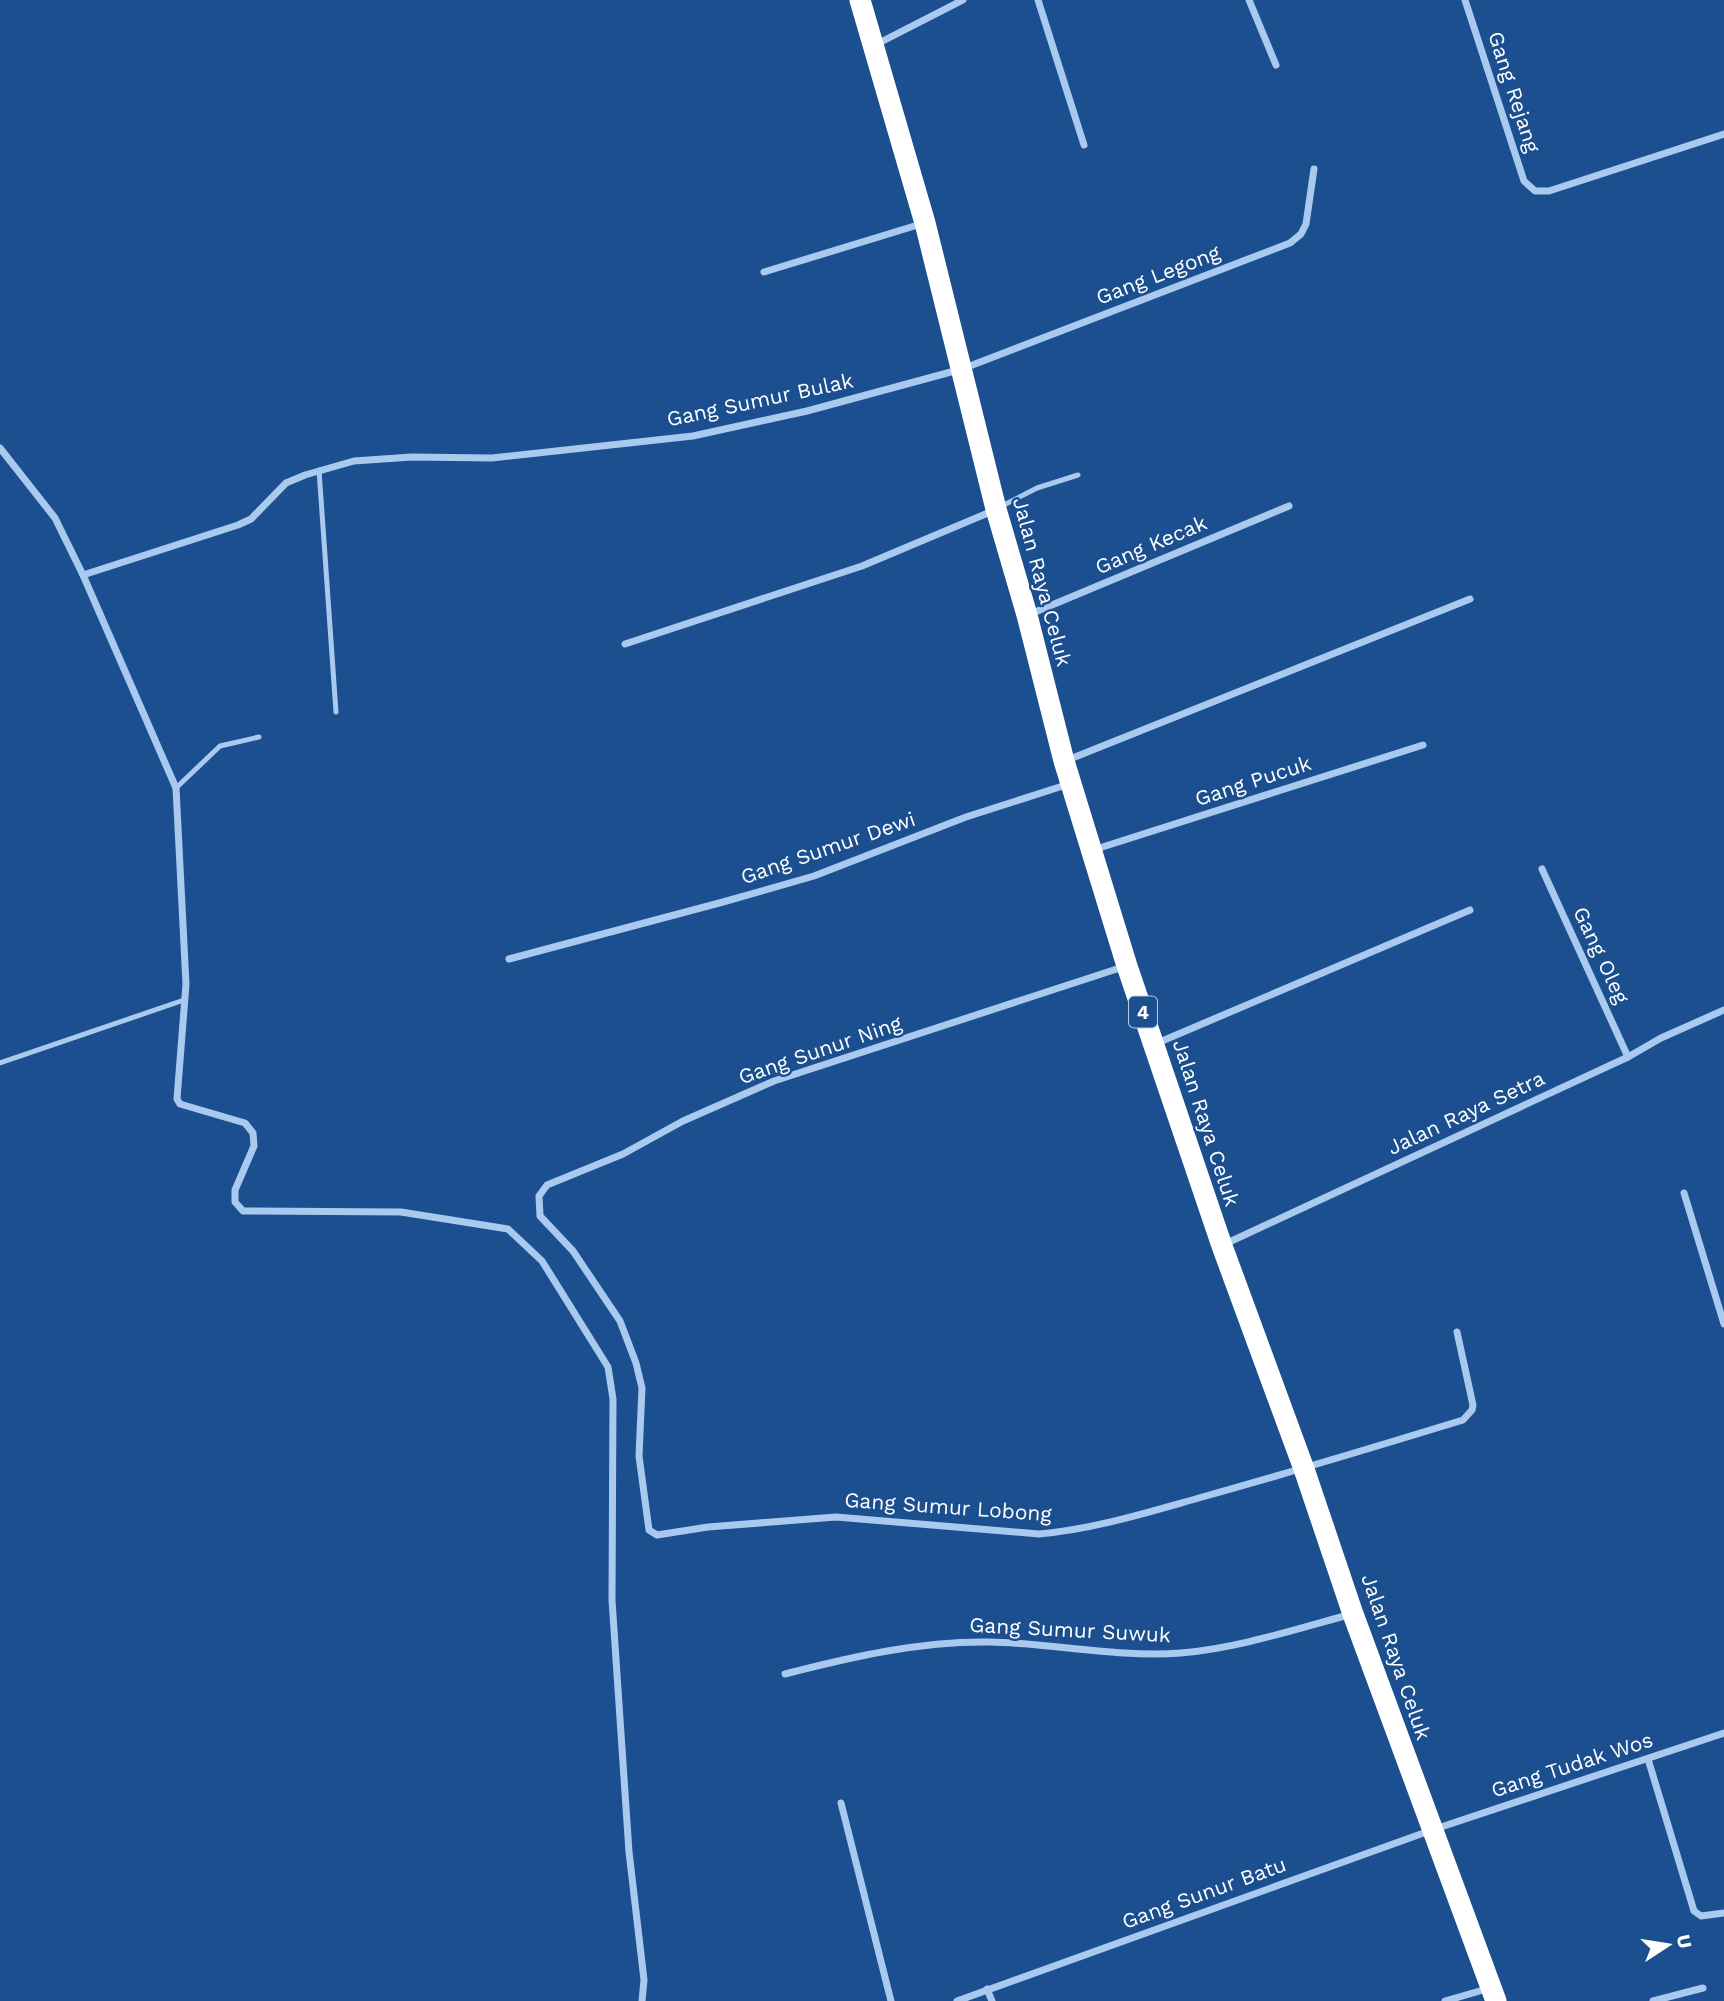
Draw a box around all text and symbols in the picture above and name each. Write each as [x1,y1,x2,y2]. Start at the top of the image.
street label: Gang Rejang [1483,28,1546,156]
street label: Gang Legong [1092,239,1224,310]
street label: Gang Sumur Bulak [664,368,855,431]
street label: Jalan Raya Celuk [1008,495,1077,669]
street label: Gang Kecak [1091,510,1211,579]
street label: Gang Pucuk [1192,750,1314,811]
street label: Gang Sumur Dewi [737,806,918,889]
street label: Gang Oleg [1568,902,1635,1008]
road number: 4 [1129,996,1157,1028]
street label: Gang Sunur Ning [735,1010,906,1089]
street label: Jalan Raya Celuk [1168,1036,1245,1210]
street label: Jalan Raya Setra [1383,1065,1548,1160]
street label: Gang Sumur Lobong [844,1487,1053,1526]
street label: Jalan Raya Celuk [1356,1570,1437,1743]
street label: Gang Sumur Suwuk [969,1612,1171,1647]
street label: Gang Tudak Wos [1488,1727,1656,1802]
street label: Gang Sunur Batu [1118,1851,1289,1934]
north arrow [1633,1910,1703,1980]
text: U [1671,1933,1697,1951]

